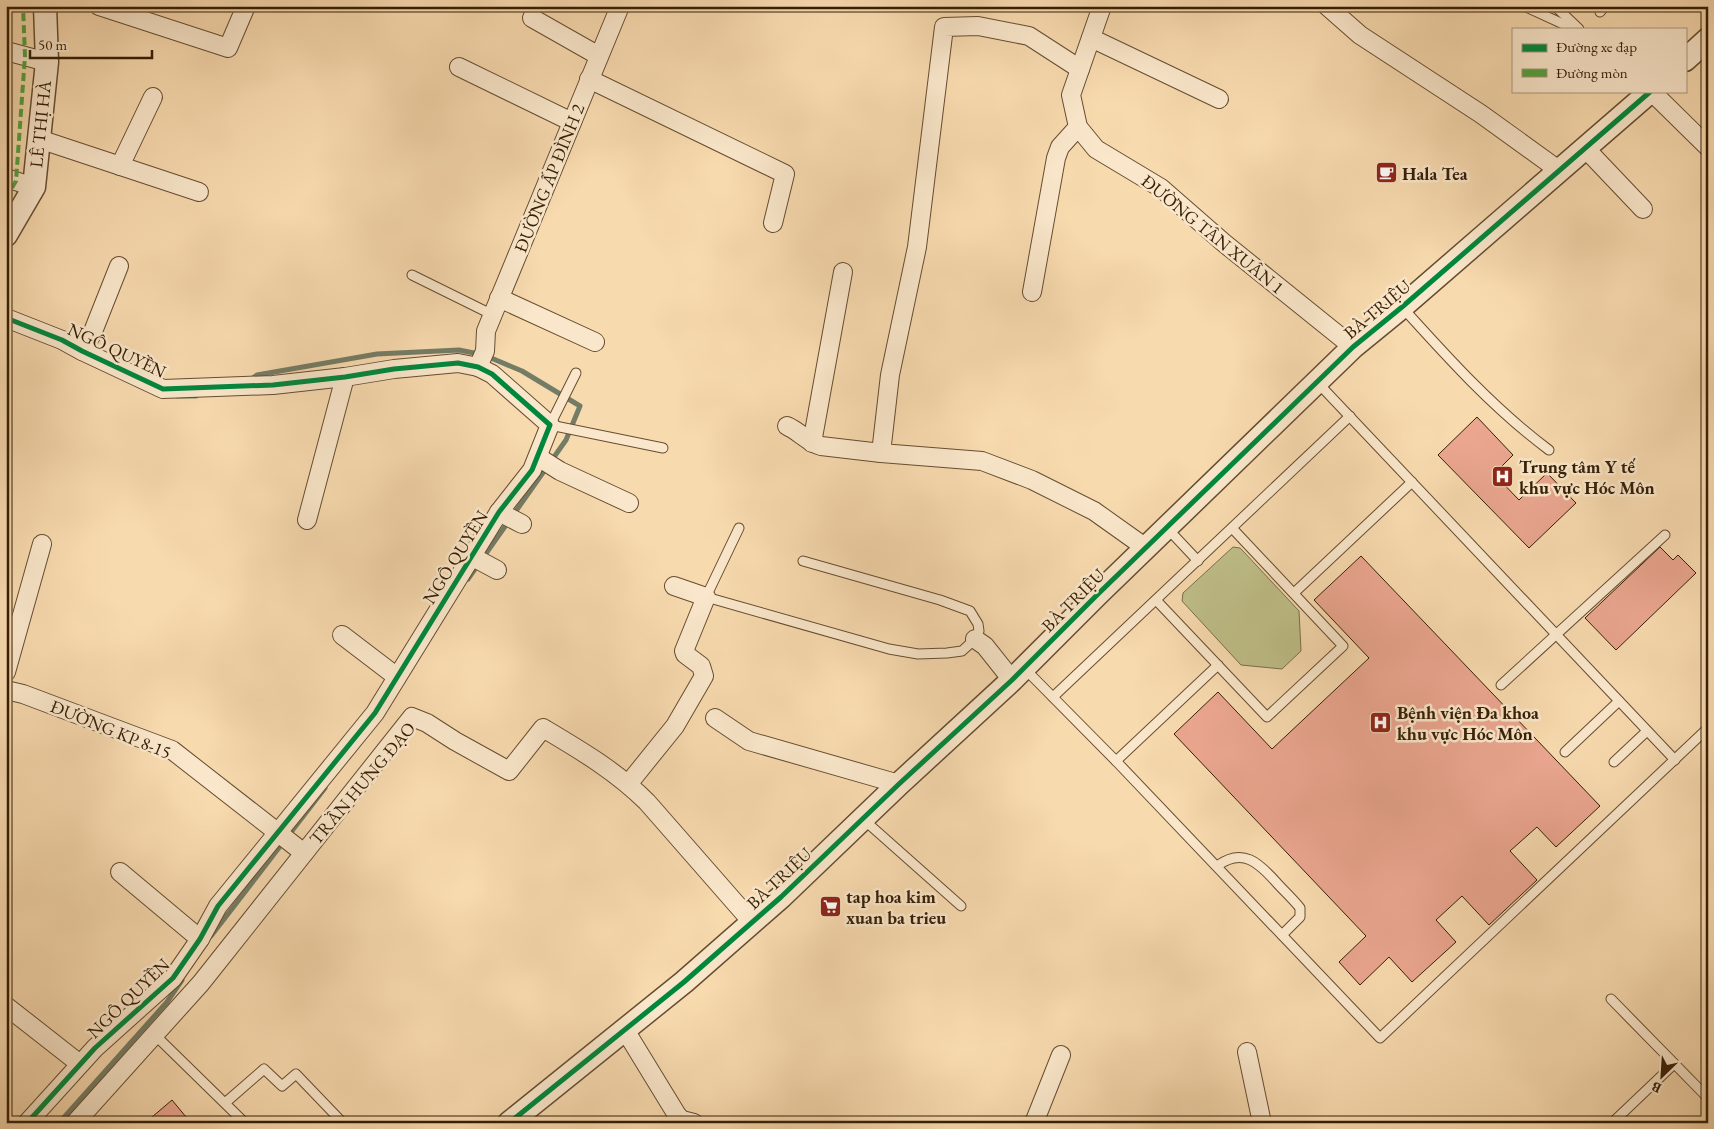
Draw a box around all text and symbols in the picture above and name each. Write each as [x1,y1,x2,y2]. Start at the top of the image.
scale bar [30,28,152,60]
legend [1512,28,1686,92]
text: 50 m [38,35,67,54]
text: Đường xe đạp [1556,37,1637,56]
text: Đường mòn [1556,63,1628,82]
street label: LÊ THỊ HÀ [24,79,56,169]
street label: ĐƯỜNG ẤP ĐÌNH 2 [509,100,589,256]
cafe icon: Hala Tea [1374,161,1398,185]
place label: Hala Tea [1402,162,1468,185]
street label: ĐƯỜNG TÂN XUÂN 1 [1137,169,1289,299]
street label: BÀ TRIỆU [1339,274,1416,344]
street label: NGÔ QUYỀN [64,317,171,383]
place label: Trung tâm Y tế khu vực Hóc Môn [1519,455,1655,499]
hospital icon: Trung tâm Y tế khu vực Hóc Môn [1491,464,1515,488]
street label: NGÔ QUYỀN [417,505,493,608]
street label: BÀ TRIỆU [1036,563,1110,637]
street label: ĐƯỜNG KP 8-15 [47,694,175,764]
place label: Bệnh viện Đa khoa khu vực Hóc Môn [1397,701,1539,745]
hospital icon: Bệnh viện Đa khoa khu vực Hóc Môn [1369,710,1393,734]
street label: TRẦN HƯNG ĐẠO [304,717,420,849]
street label: BÀ TRIỆU [742,841,817,914]
place label: tap hoa kim xuan ba trieu [846,885,946,929]
supermarket icon: tap hoa kim xuan ba trieu [818,894,842,918]
street label: NGÔ QUYỀN [82,952,175,1043]
north arrow [1636,1052,1686,1102]
text: B [1649,1078,1664,1098]

